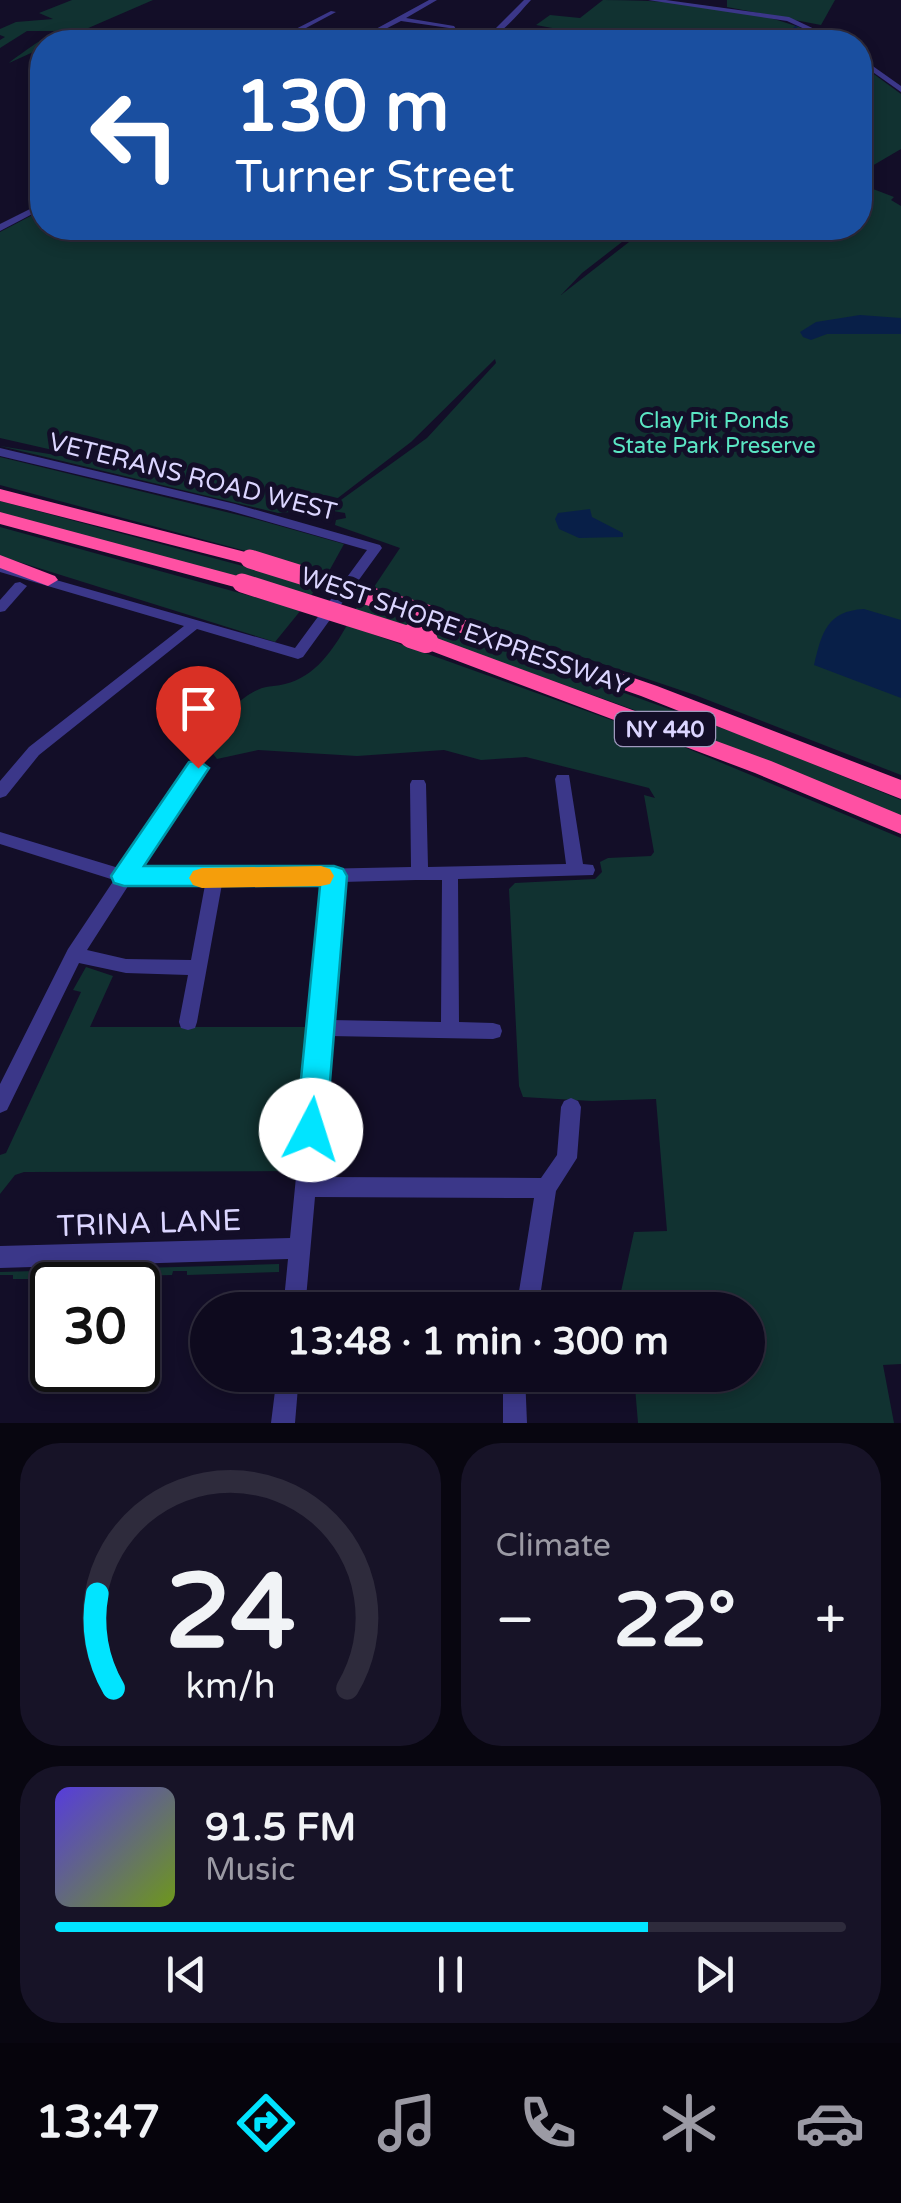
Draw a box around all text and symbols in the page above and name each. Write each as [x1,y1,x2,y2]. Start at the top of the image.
text: 130 m [235,66,449,150]
icon: left [70,70,200,200]
text: Turner Street [235,151,515,205]
park label: Clay Pit Ponds State Park Preserve [612,408,816,459]
street label: VETERANS ROAD WEST [46,427,340,527]
street label: WEST SHORE EXPRESSWAY [297,561,633,701]
pin [156,666,241,769]
icon: arrive [171,681,226,736]
road number: NY 440 [615,712,715,746]
position arrow [259,1078,363,1182]
street label: TRINA LANE [56,1202,242,1245]
speed limit sign: 30 [30,1262,160,1392]
text: 13:48 · 1 min · 300 m [286,1319,669,1365]
text: Climate [496,1527,611,1565]
text: 24 [165,1551,296,1676]
text: 22° [614,1576,736,1666]
text: − [496,1588,535,1654]
text: + [815,1588,846,1654]
text: km/h [185,1665,275,1708]
text: 91.5 FM [205,1805,356,1851]
text: Music [205,1851,295,1889]
icon: previous [159,1947,214,2002]
icon: pause [423,1947,478,2002]
icon: next [687,1947,742,2002]
icon: directions [231,2088,301,2158]
icon: music [372,2088,442,2158]
icon: phone [513,2088,583,2158]
icon: climate [654,2088,724,2158]
icon: car [795,2088,865,2158]
text: 13:47 [36,2096,160,2150]

